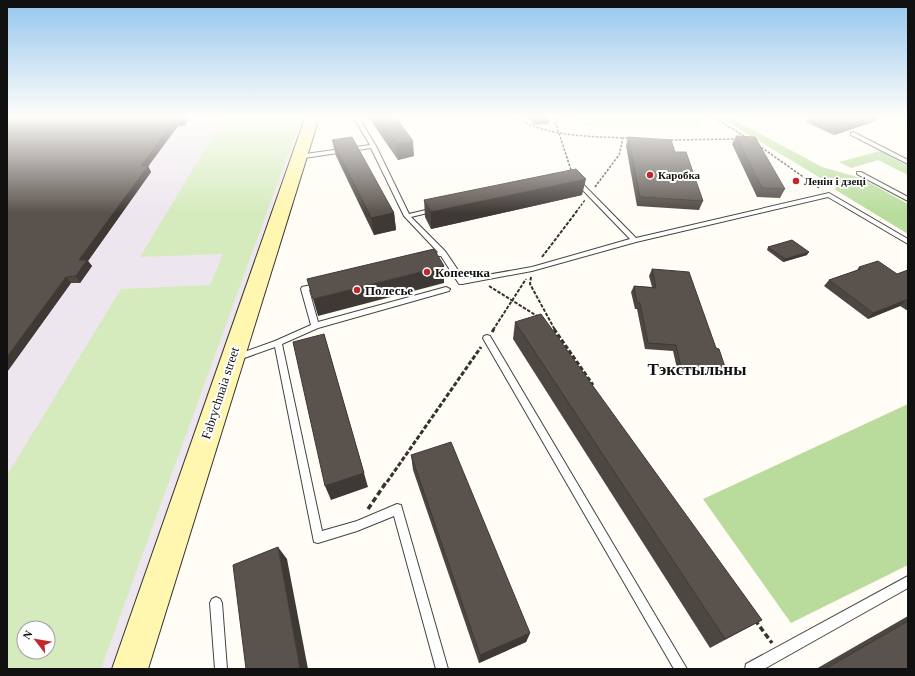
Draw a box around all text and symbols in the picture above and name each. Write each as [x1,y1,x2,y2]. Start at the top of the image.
place label: Каробка [658,169,701,181]
marker: Каробка [645,170,655,180]
place label: Ленін і дзеці [804,175,866,187]
marker: Ленін і дзеці [791,176,801,186]
place label: Копеечка [435,265,491,280]
marker: Копеечка [422,267,432,277]
place label: Полесье [365,283,413,298]
marker: Полесье [352,285,362,295]
street label: Fabrychnaia street [198,345,242,441]
district label: Тэкстыльны [648,360,746,379]
north arrow [16,620,56,660]
text: N [20,628,35,641]

